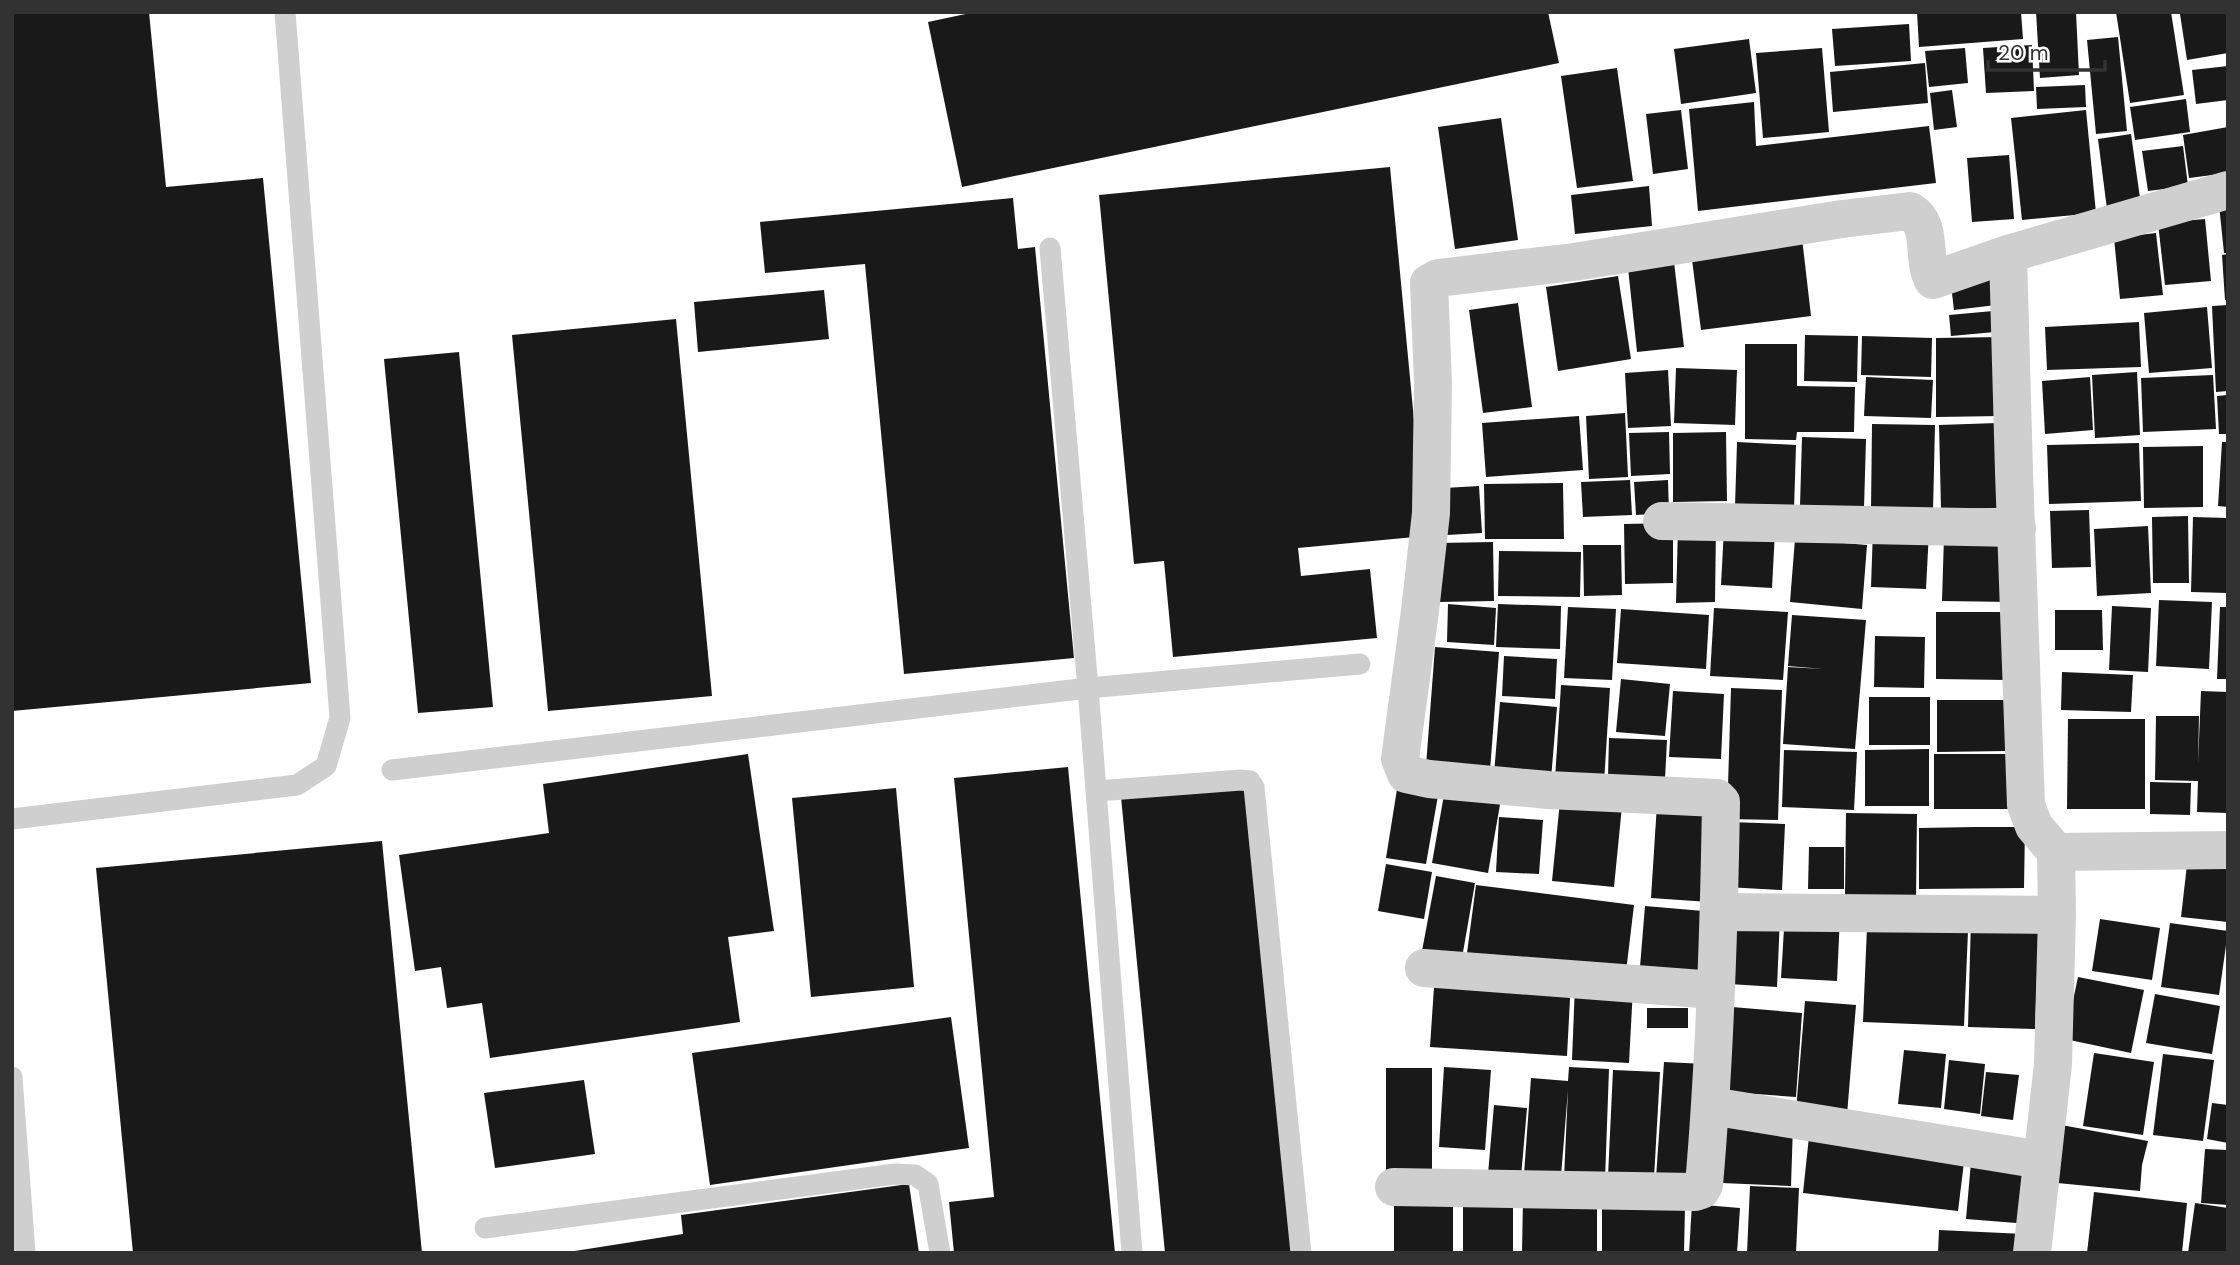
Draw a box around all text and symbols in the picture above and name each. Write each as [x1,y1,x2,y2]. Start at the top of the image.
scale bar [1988,28,2105,72]
text: 20 m [1998,39,2049,67]

